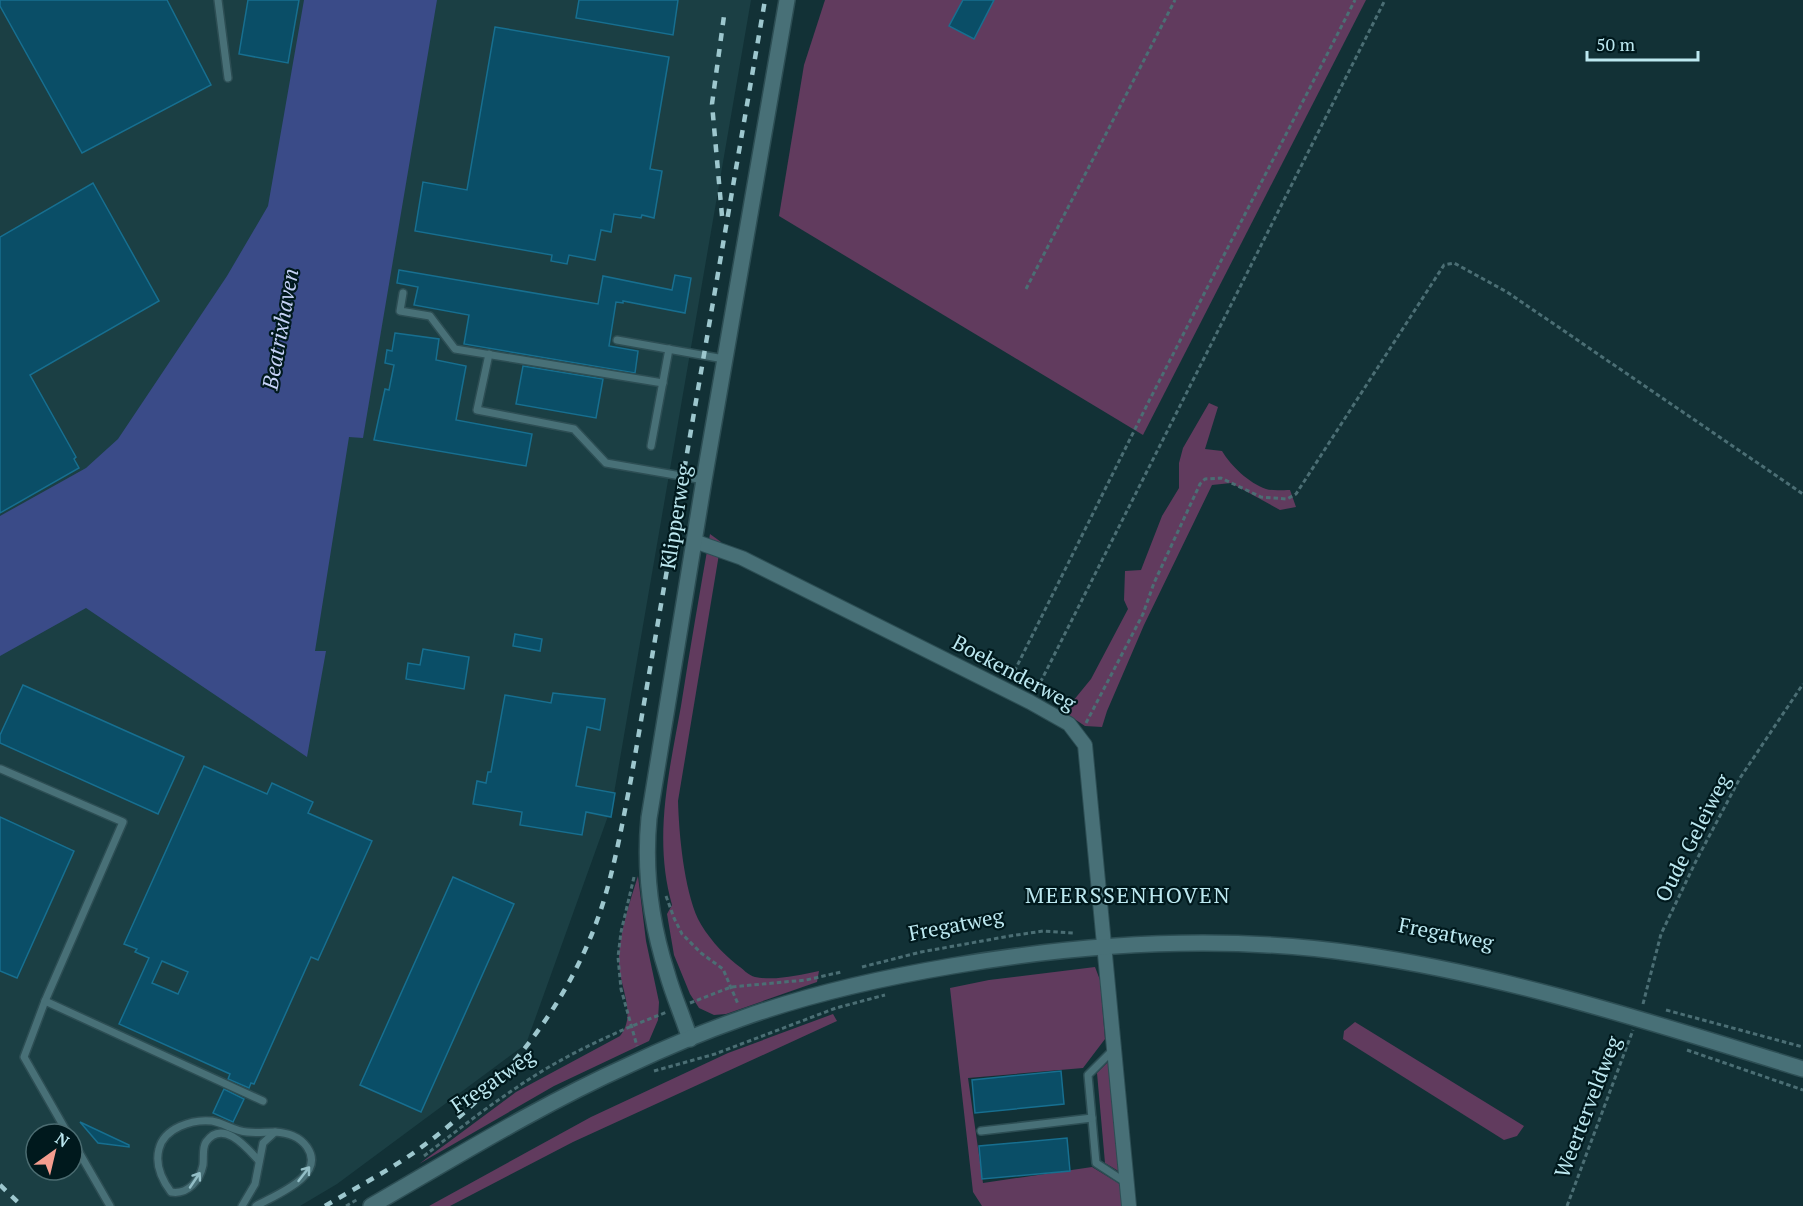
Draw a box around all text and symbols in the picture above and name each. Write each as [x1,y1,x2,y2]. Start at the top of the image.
scale bar [1587,24,1698,62]
text: 50 m [1596,32,1636,56]
water label: Beatrixhaven [254,266,304,393]
street label: Klipperweg [653,462,697,571]
street label: Boekenderweg [948,628,1082,717]
street label: Oude Geleiweg [1648,768,1737,906]
district label: MEERSSENHOVEN [1025,880,1231,909]
street label: Fregatweg [906,901,1007,947]
street label: Fregatweg [1396,910,1497,956]
street label: Weerterveldweg [1547,1031,1627,1182]
street label: Fregatweg [445,1041,541,1119]
north arrow [24,1122,84,1182]
text: N [51,1127,74,1152]
one-way arrow [298,1166,311,1182]
one-way arrow [189,1173,201,1189]

